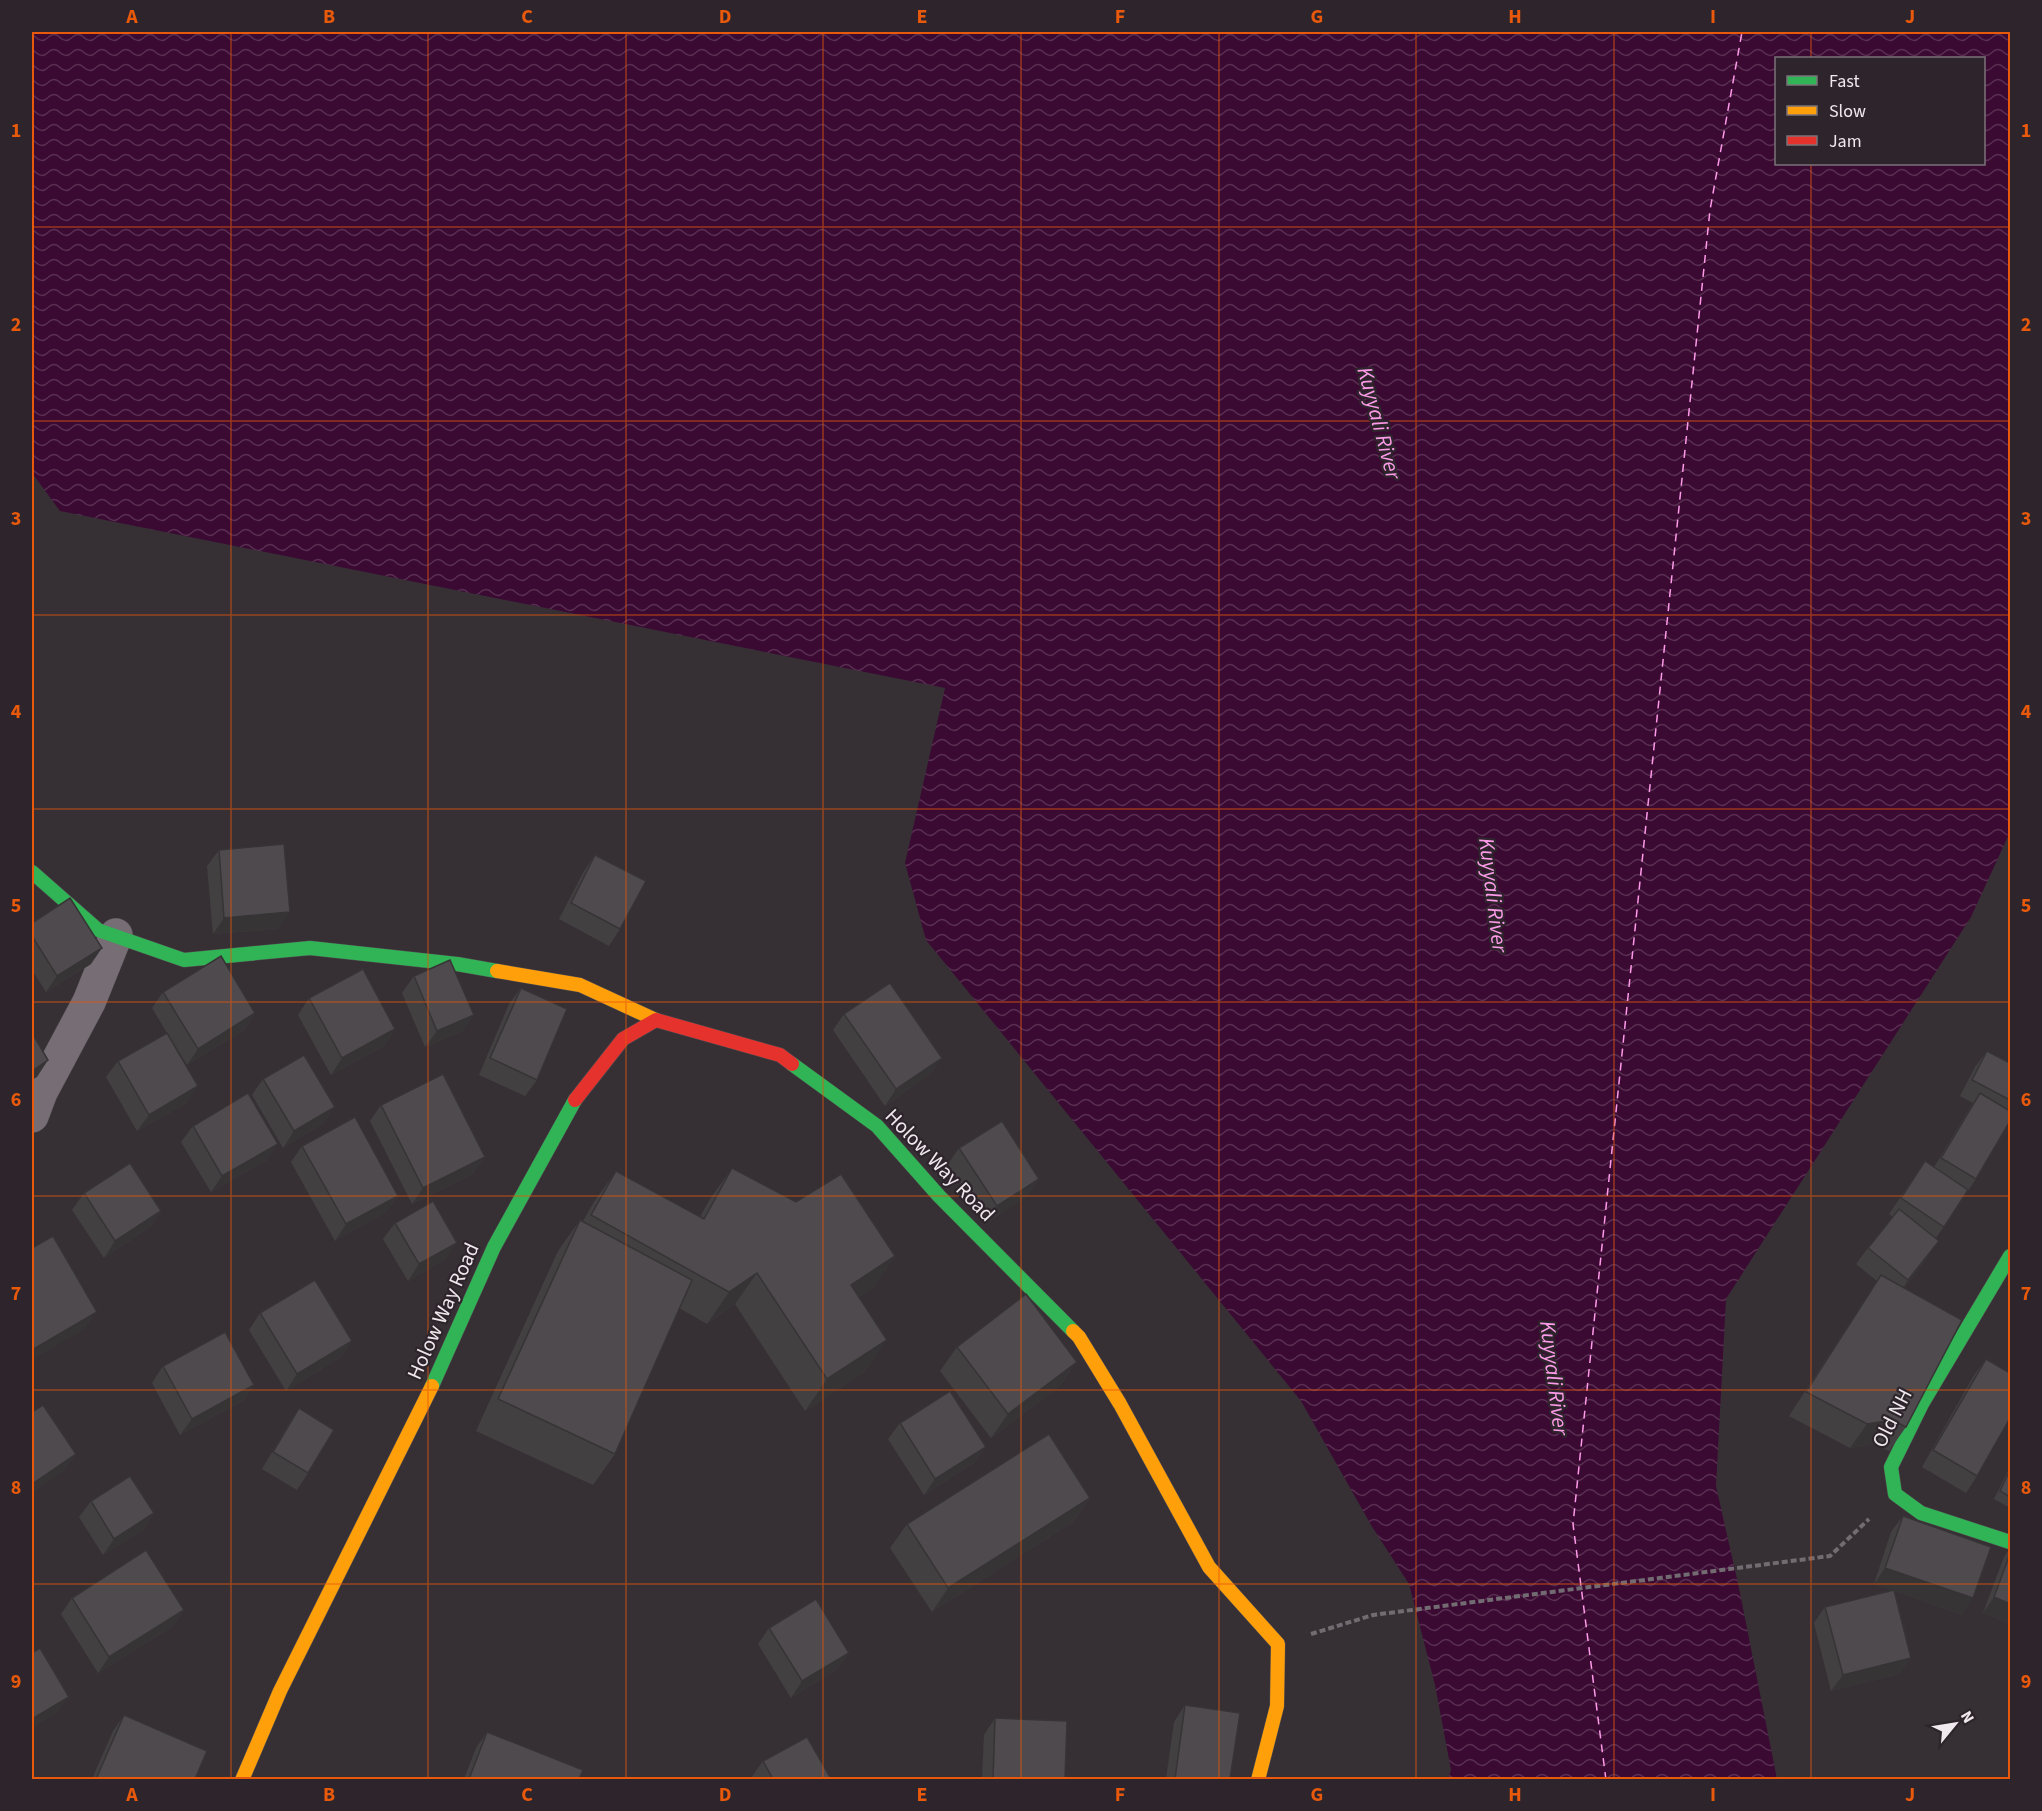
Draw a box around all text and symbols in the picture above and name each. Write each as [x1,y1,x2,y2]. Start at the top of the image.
text: A [125,3,138,31]
text: B [323,3,335,31]
text: C [521,3,533,31]
text: D [719,3,731,31]
text: E [917,3,927,31]
text: F [1115,3,1125,31]
text: G [1311,3,1323,31]
text: H [1508,3,1522,31]
text: I [1710,3,1716,31]
text: J [1905,3,1915,31]
legend [1775,57,1985,165]
text: Fast [1829,69,1860,94]
text: Slow [1829,99,1866,124]
text: 1 [11,117,21,145]
text: 1 [2021,117,2031,145]
text: Jam [1829,129,1862,154]
text: 2 [11,311,21,339]
text: 2 [2021,311,2031,339]
water label: Kuyyali River [1349,363,1410,484]
text: 3 [11,505,21,533]
text: 3 [2021,505,2031,533]
text: 4 [11,698,22,726]
text: 4 [2021,698,2032,726]
water label: Kuyyali River [1470,836,1516,956]
text: 5 [11,892,21,920]
text: 5 [2021,892,2031,920]
text: 6 [11,1086,21,1114]
text: 6 [2021,1086,2031,1114]
street label: Holow Way Road [878,1102,1002,1228]
street label: Holow Way Road [399,1238,487,1384]
text: 7 [11,1280,21,1308]
text: 7 [2021,1280,2031,1308]
water label: Kuyyali River [1531,1319,1577,1439]
street label: Old NH [1864,1383,1920,1453]
text: 8 [11,1474,21,1502]
text: 8 [2021,1474,2031,1502]
text: 9 [11,1668,21,1696]
text: 9 [2021,1668,2031,1696]
north arrow [1925,1694,1985,1754]
text: N [1955,1707,1979,1727]
text: A [125,1781,138,1809]
text: B [323,1781,335,1809]
text: C [521,1781,533,1809]
text: D [719,1781,731,1809]
text: E [917,1781,927,1809]
text: F [1115,1781,1125,1809]
text: G [1311,1781,1323,1809]
text: H [1508,1781,1522,1809]
text: I [1710,1781,1716,1809]
text: J [1905,1781,1915,1809]

